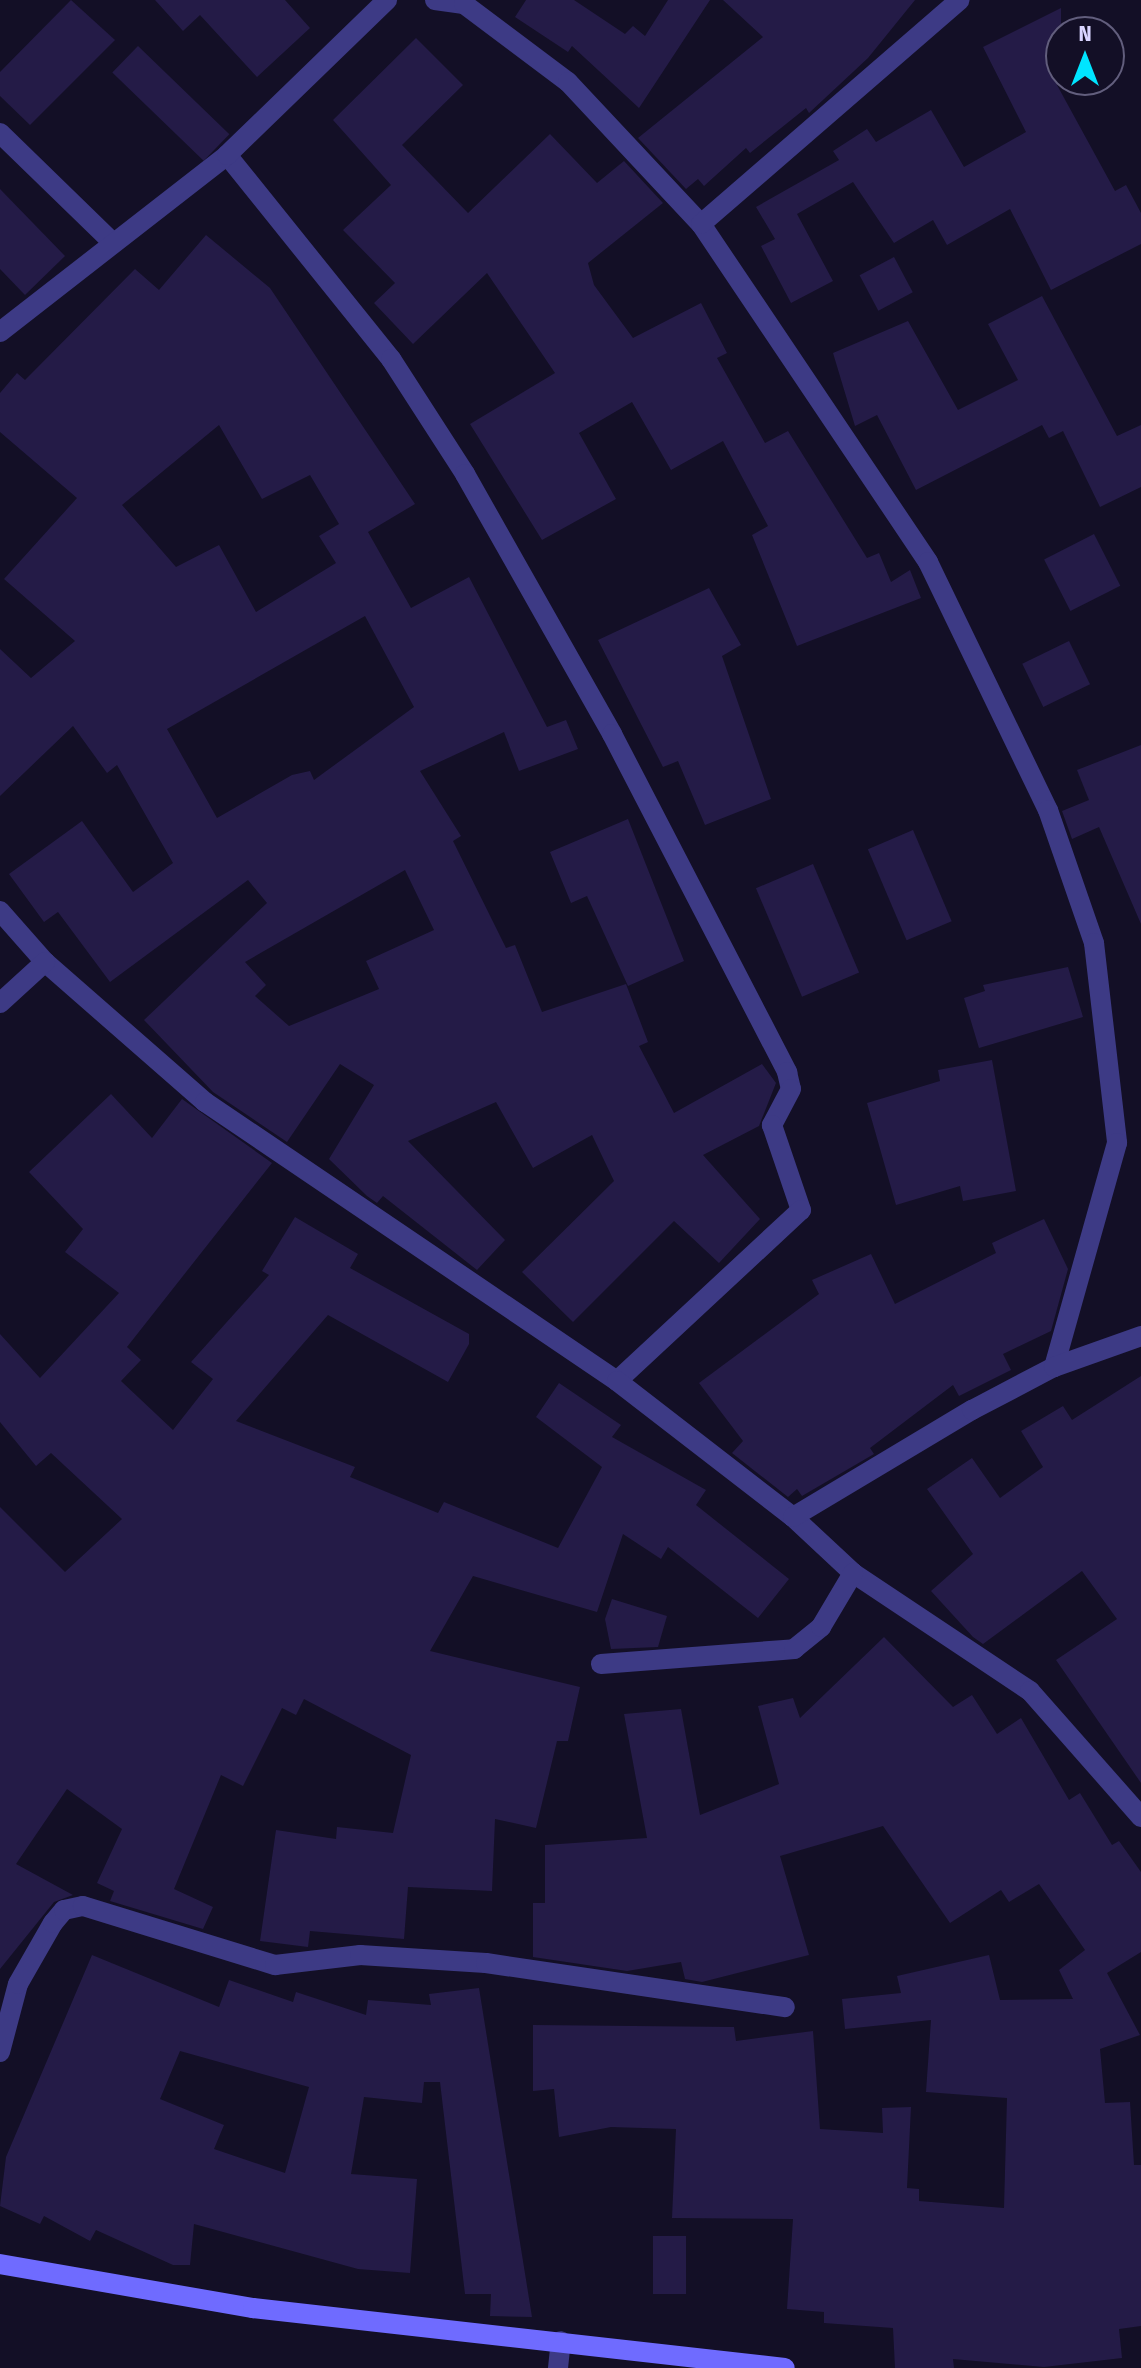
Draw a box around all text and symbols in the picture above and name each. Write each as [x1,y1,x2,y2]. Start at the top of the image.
north arrow [1045,16,1125,96]
text: N [1078,20,1092,47]

